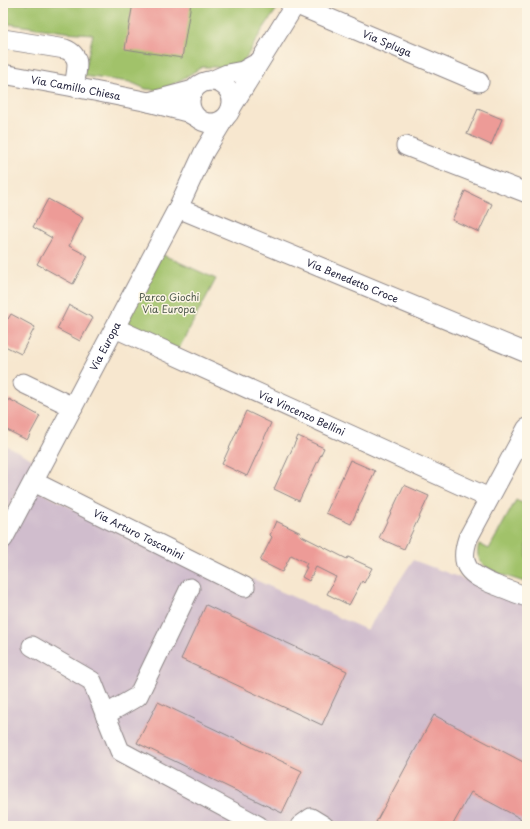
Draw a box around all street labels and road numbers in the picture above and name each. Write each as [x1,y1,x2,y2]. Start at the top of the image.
street label: Via Spluga [360,25,415,60]
street label: Via Camillo Chiesa [30,71,123,103]
street label: Via Benedetto Croce [304,254,401,306]
street label: Via Europa [85,318,124,373]
street label: Via Vincenzo Bellini [256,386,348,439]
street label: Via Arturo Toscanini [91,505,187,563]

